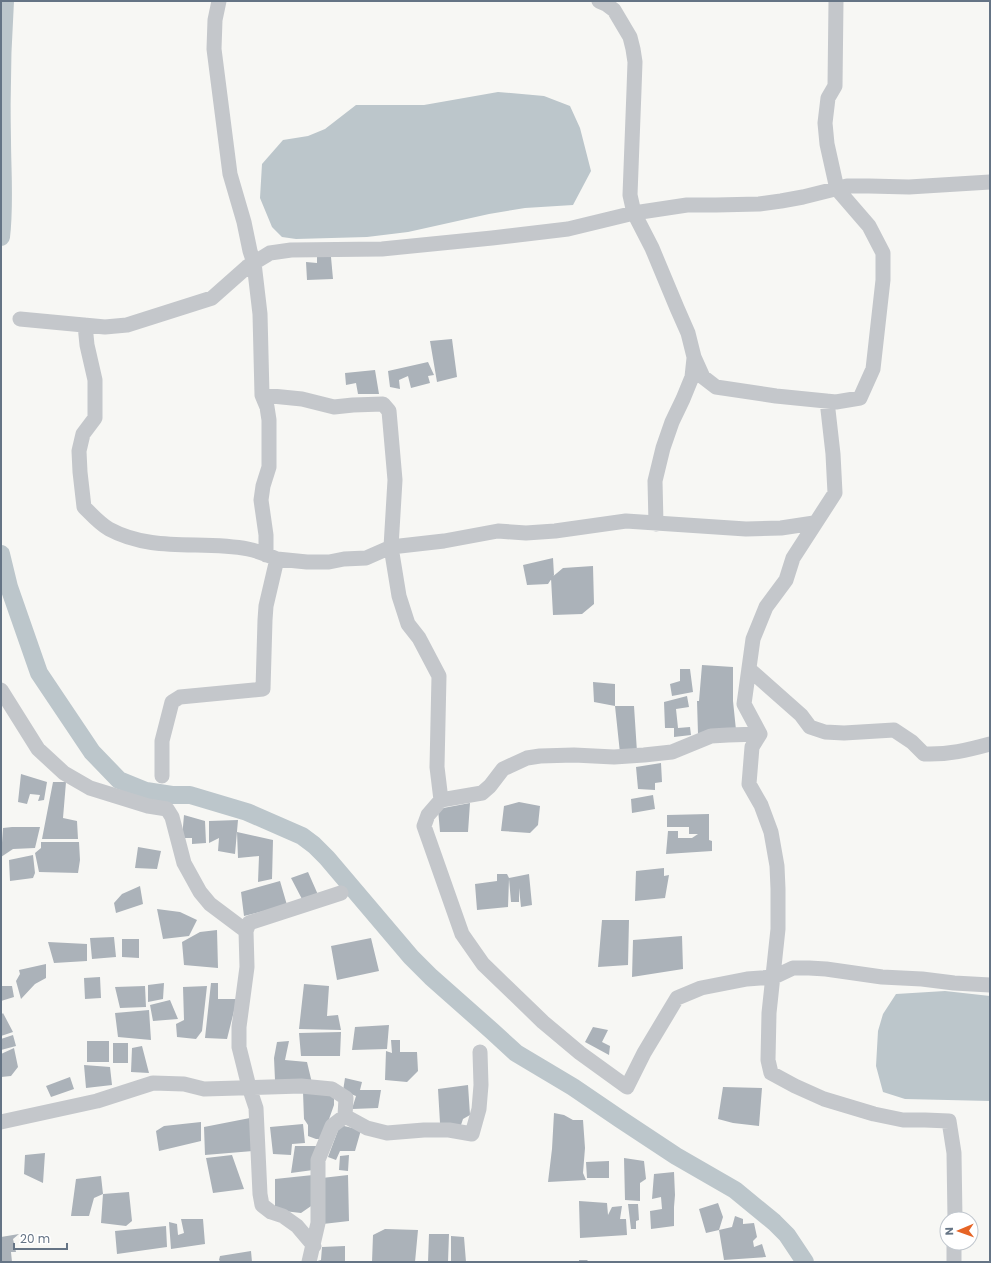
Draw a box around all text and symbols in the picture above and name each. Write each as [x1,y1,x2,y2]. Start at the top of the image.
north arrow [939,1211,979,1251]
scale bar [14,1225,67,1251]
text: N [941,1227,957,1236]
text: 20 m [20,1230,50,1247]

